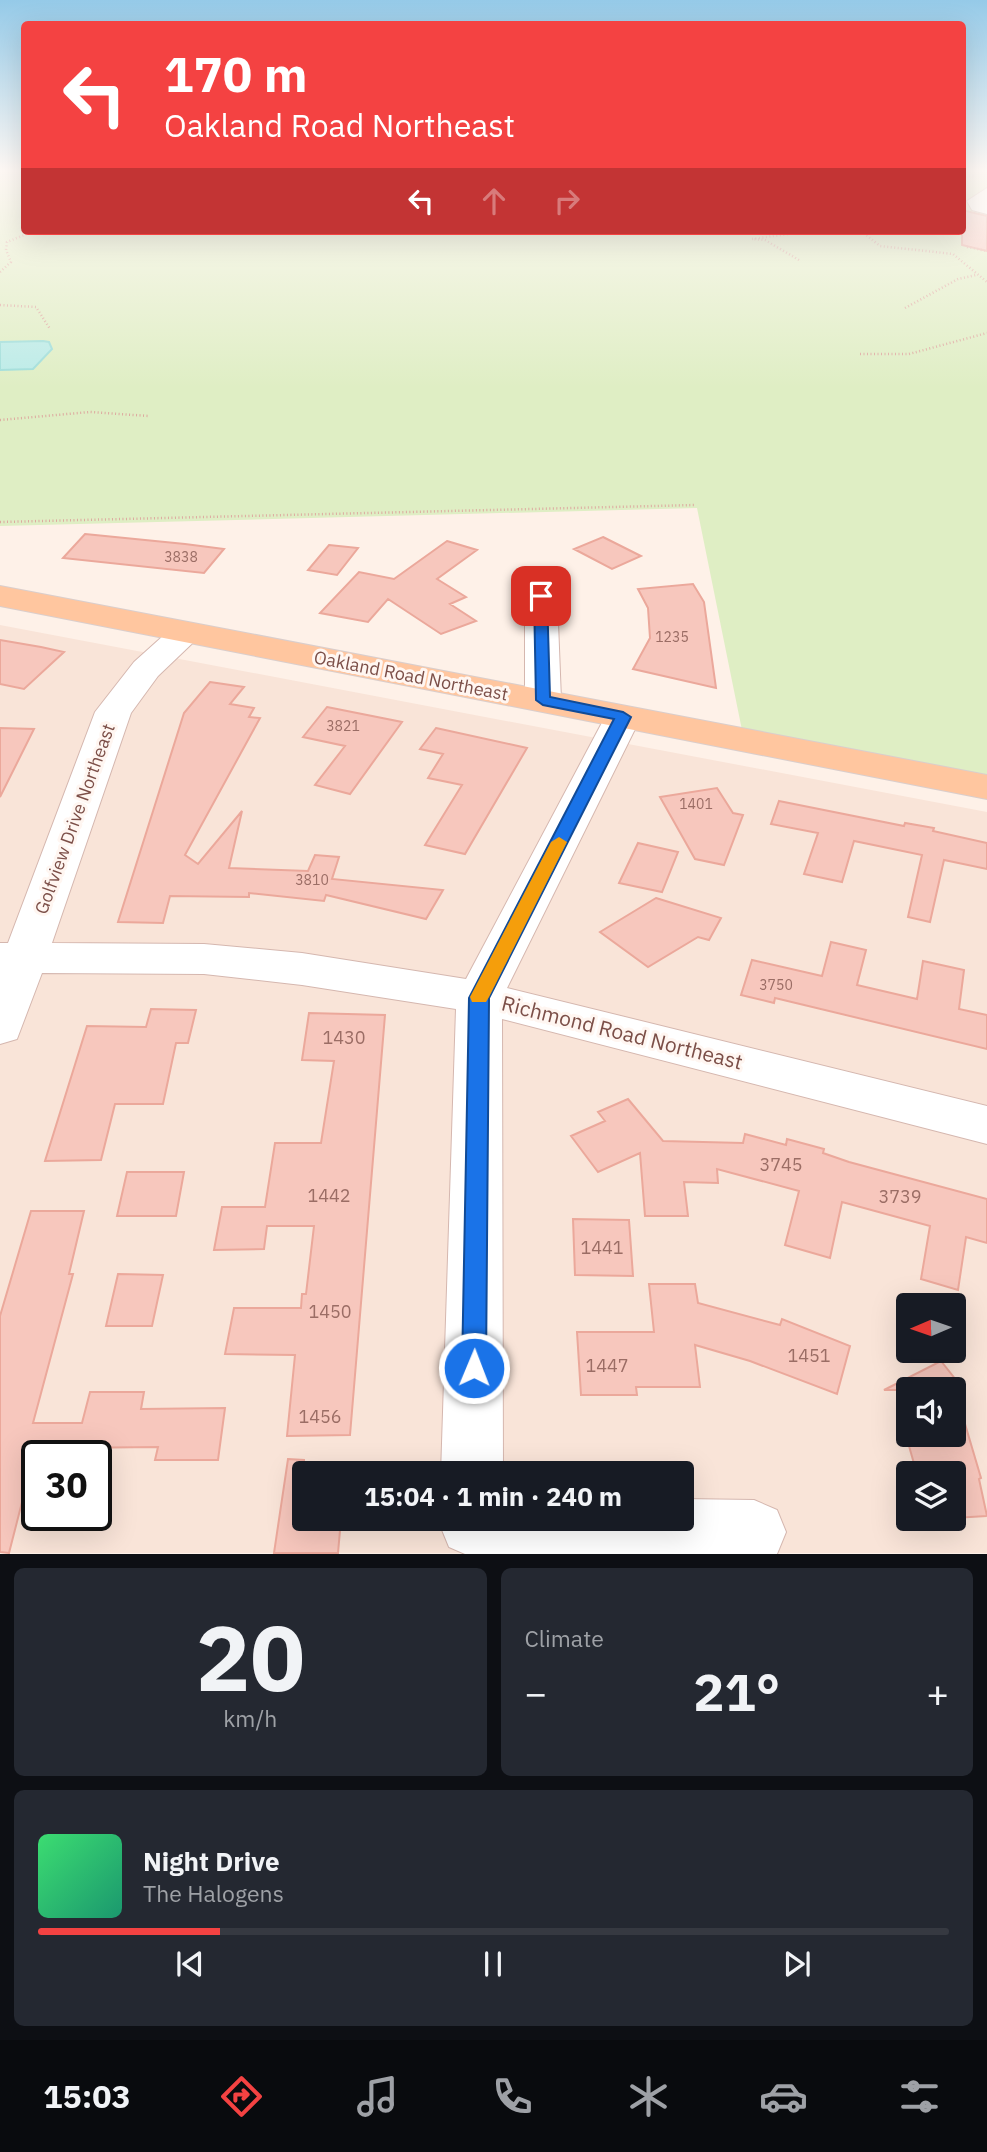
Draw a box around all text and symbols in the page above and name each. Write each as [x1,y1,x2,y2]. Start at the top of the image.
text: 170 m [164,42,308,105]
icon: left [49,49,140,140]
text: Oakland Road Northeast [164,104,515,146]
icon: left [402,182,440,220]
icon: ahead [475,182,513,220]
icon: right [548,182,586,220]
house number: 3838 [164,548,198,566]
pin [511,566,571,626]
icon: arrive [522,577,560,615]
house number: 1235 [655,628,689,646]
street label: Oakland Road Northeast [312,645,510,706]
house number: 3821 [326,717,360,735]
street label: Golfview Drive Northeast [29,720,120,917]
house number: 1401 [679,795,713,813]
house number: 3810 [295,871,329,889]
house number: 3750 [759,976,793,994]
street label: Richmond Road Northeast [499,989,746,1076]
house number: 1430 [322,1026,366,1049]
house number: 3745 [759,1153,803,1176]
house number: 1442 [307,1184,351,1207]
house number: 3739 [878,1185,922,1208]
house number: 1441 [580,1236,624,1259]
north arrow [896,1293,966,1363]
map controls [896,1293,966,1531]
house number: 1450 [308,1300,352,1323]
position arrow [437,1331,511,1405]
house number: 1451 [787,1344,831,1367]
house number: 1447 [585,1354,629,1377]
button: sound [896,1377,966,1447]
house number: 1456 [298,1405,342,1428]
speed limit sign: 30 [21,1440,112,1531]
button: layers [896,1461,966,1531]
text: 15:04 · 1 min · 240 m [364,1479,622,1513]
text: 20 [196,1598,305,1716]
text: Climate [525,1623,604,1653]
text: 21° [693,1658,780,1725]
text: − [525,1668,547,1717]
text: + [926,1668,949,1717]
text: km/h [223,1703,277,1733]
text: Night Drive [143,1844,280,1878]
text: The Halogens [143,1878,284,1908]
icon: previous [171,1945,209,1983]
icon: pause [474,1945,512,1983]
icon: next [778,1945,816,1983]
icon: directions [217,2072,266,2121]
icon: music [353,2072,402,2121]
icon: phone [488,2072,537,2121]
icon: climate [624,2072,673,2121]
icon: car [759,2072,808,2121]
icon: filters [895,2072,944,2121]
text: 15:03 [43,2075,131,2117]

